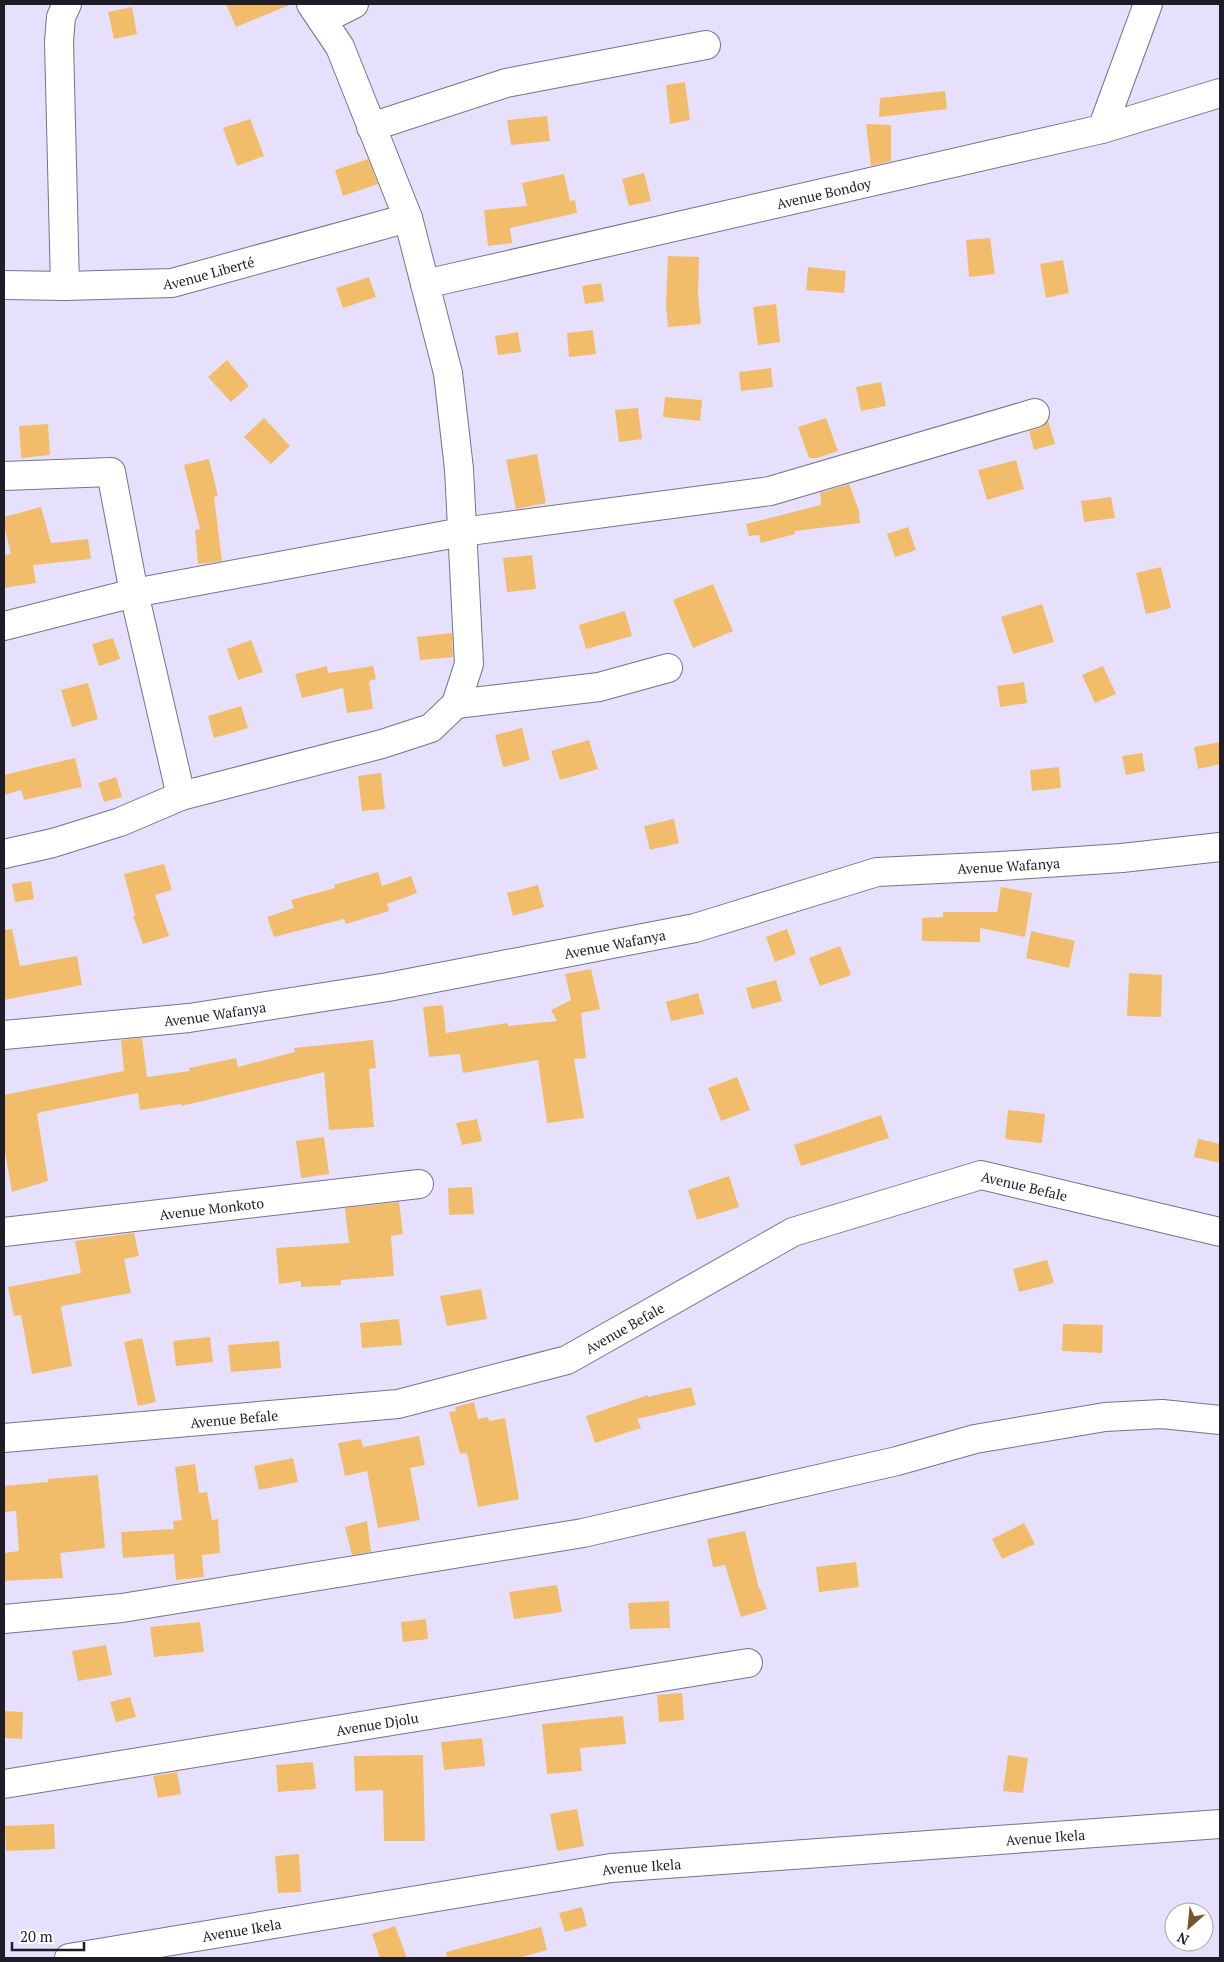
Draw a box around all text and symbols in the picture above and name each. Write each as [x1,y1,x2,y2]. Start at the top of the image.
street label: Avenue Bondoy [775,173,874,213]
street label: Avenue Liberté [163,251,256,293]
street label: Avenue Wafanya [957,853,1061,878]
street label: Avenue Wafanya [562,924,667,962]
street label: Avenue Wafanya [163,997,267,1030]
street label: Avenue Befale [979,1166,1070,1205]
street label: Avenue Monkoto [158,1192,265,1223]
street label: Avenue Befale [581,1298,667,1357]
street label: Avenue Befale [189,1405,279,1431]
street label: Avenue Djolu [334,1707,420,1739]
street label: Avenue Ikela [1005,1824,1086,1849]
street label: Avenue Ikela [600,1853,682,1879]
north arrow [1164,1902,1214,1952]
street label: Avenue Ikela [201,1913,282,1945]
scale bar [12,1920,85,1952]
text: 20 m [20,1926,53,1946]
text: N [1173,1928,1192,1950]

